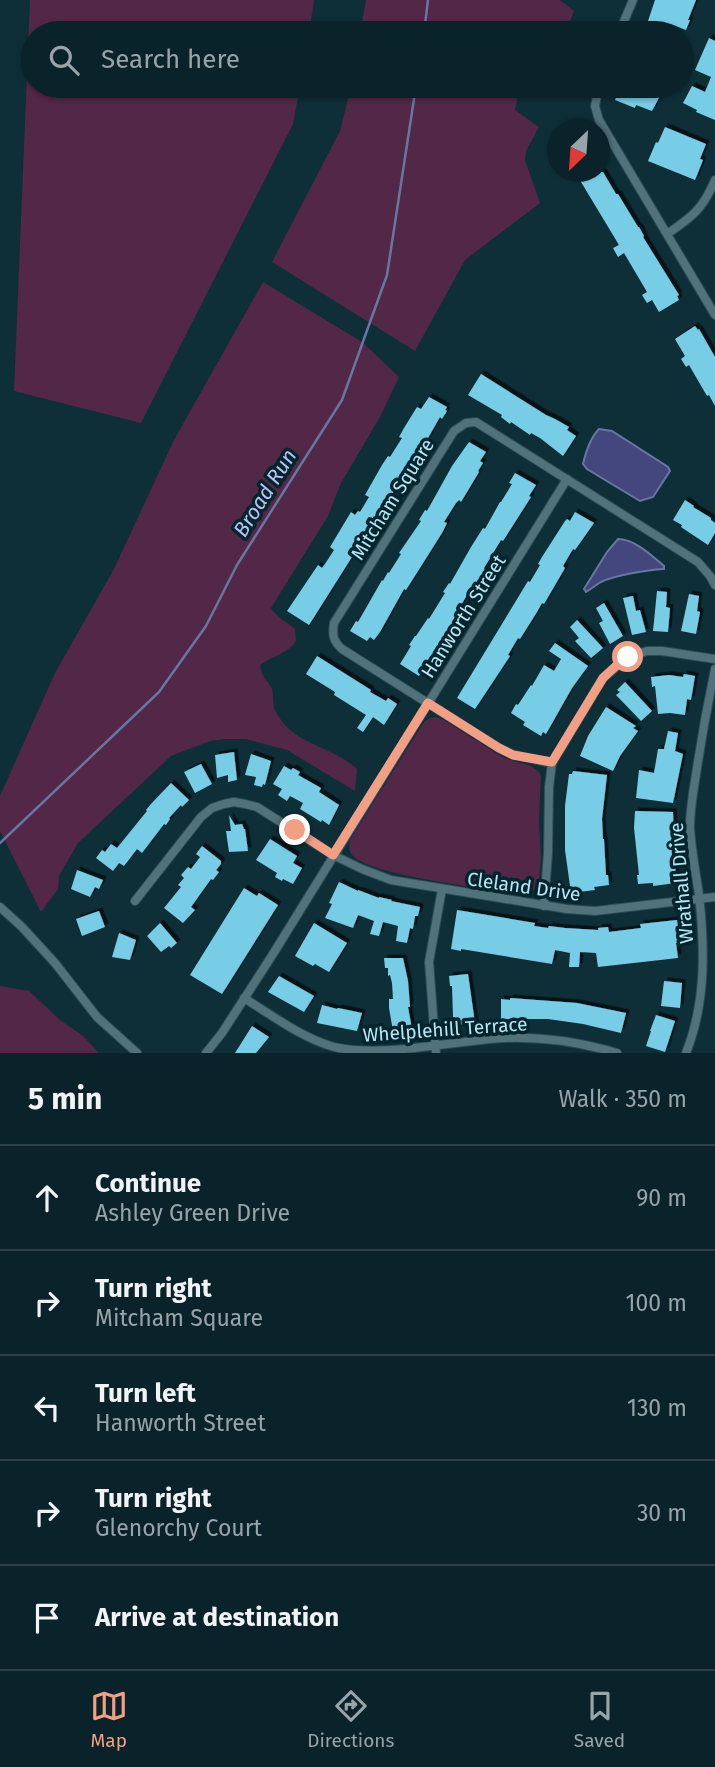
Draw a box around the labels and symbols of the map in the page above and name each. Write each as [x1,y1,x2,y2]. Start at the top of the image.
north arrow [547,119,610,182]
street label: Mitcham Square [346,434,439,564]
water label: Broad Run [228,444,302,542]
street label: Hanworth Street [416,550,511,682]
route start [612,641,643,672]
route end [279,814,310,845]
street label: Wrathall Drive [665,821,698,944]
street label: Cleland Drive [466,867,582,906]
street label: Whelplehill Terrace [362,1012,528,1047]

